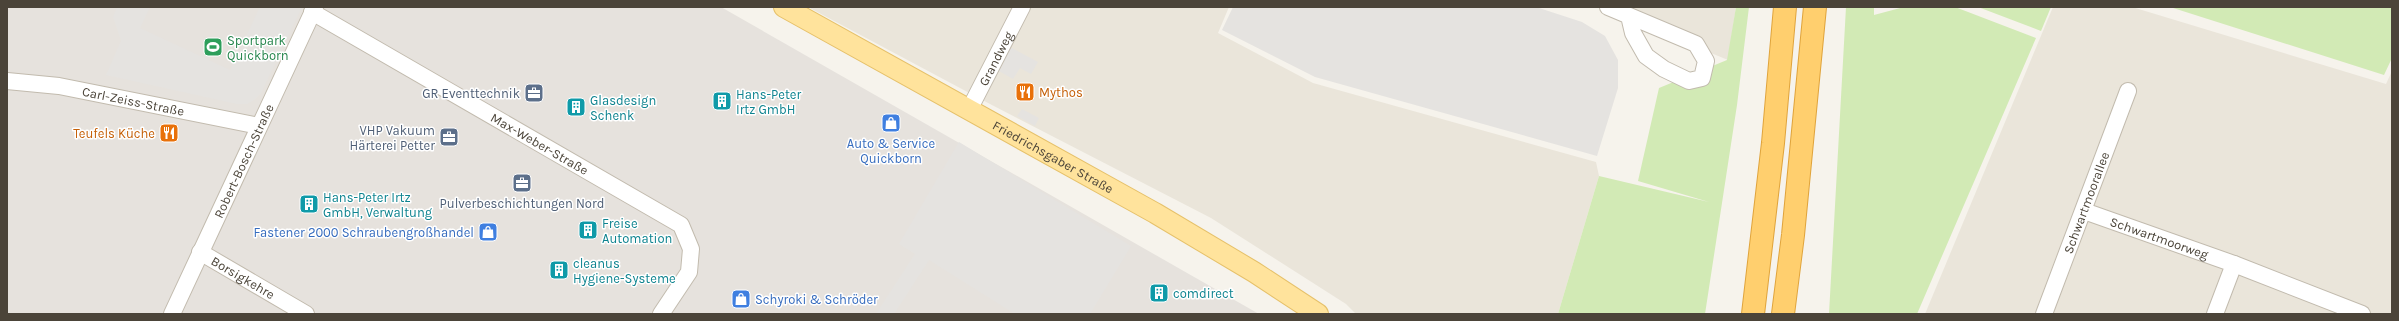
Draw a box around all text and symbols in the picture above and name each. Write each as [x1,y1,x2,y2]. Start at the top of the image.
street label: Grandweg [975,28,1016,88]
place label: Sportpark Quickborn [227,33,289,63]
sports icon: Sportpark Quickborn [202,36,224,58]
restaurant icon: Mythos [1014,81,1036,103]
office icon: GR Eventtechnik [523,82,545,104]
street label: Carl-Zeiss-Straße [81,83,186,118]
place label: Mythos [1039,85,1083,100]
place label: GR Eventtechnik [422,86,520,101]
place label: Hans-Peter Irtz GmbH [736,87,801,117]
building icon: Hans-Peter Irtz GmbH [711,90,733,112]
place label: Glasdesign Schenk [590,93,656,123]
building icon: Glasdesign Schenk [565,96,587,118]
street label: Robert-Bosch-Straße [210,101,276,220]
street label: Max-Weber-Straße [488,109,592,178]
shop icon: Auto & Service Quickborn [880,112,902,134]
street label: Friedrichsgaber Straße [990,117,1117,196]
restaurant icon: Teufels Küche [158,122,180,144]
place label: VHP Vakuum Härterei Petter [350,123,435,153]
place label: Teufels Küche [73,126,155,141]
office icon: VHP Vakuum Härterei Petter [438,126,460,148]
place label: Auto & Service Quickborn [847,136,936,166]
street label: Schwartmoorallee [2060,149,2112,256]
office icon: Pulverbeschichtungen Nord [511,172,533,194]
place label: Hans-Peter Irtz GmbH, Verwaltung [323,190,433,220]
building icon: Hans-Peter Irtz GmbH, Verwaltung [298,193,320,215]
place label: Pulverbeschichtungen Nord [440,196,604,211]
street label: Schwartmoorweg [2108,213,2211,262]
place label: Freise Automation [602,216,672,246]
building icon: Freise Automation [577,219,599,241]
shop icon: Fastener 2000 Schraubengroßhandel [477,221,499,243]
place label: Fastener 2000 Schraubengroßhandel [254,225,474,240]
street label: Borsigkehre [209,253,278,302]
place label: cleanus Hygiene-Systeme [573,256,676,286]
building icon: cleanus Hygiene-Systeme [548,259,570,281]
building icon: comdirect [1148,282,1170,304]
place label: comdirect [1173,286,1234,301]
shop icon: Schyroki & Schröder [730,288,752,310]
place label: Schyroki & Schröder [755,292,878,307]

